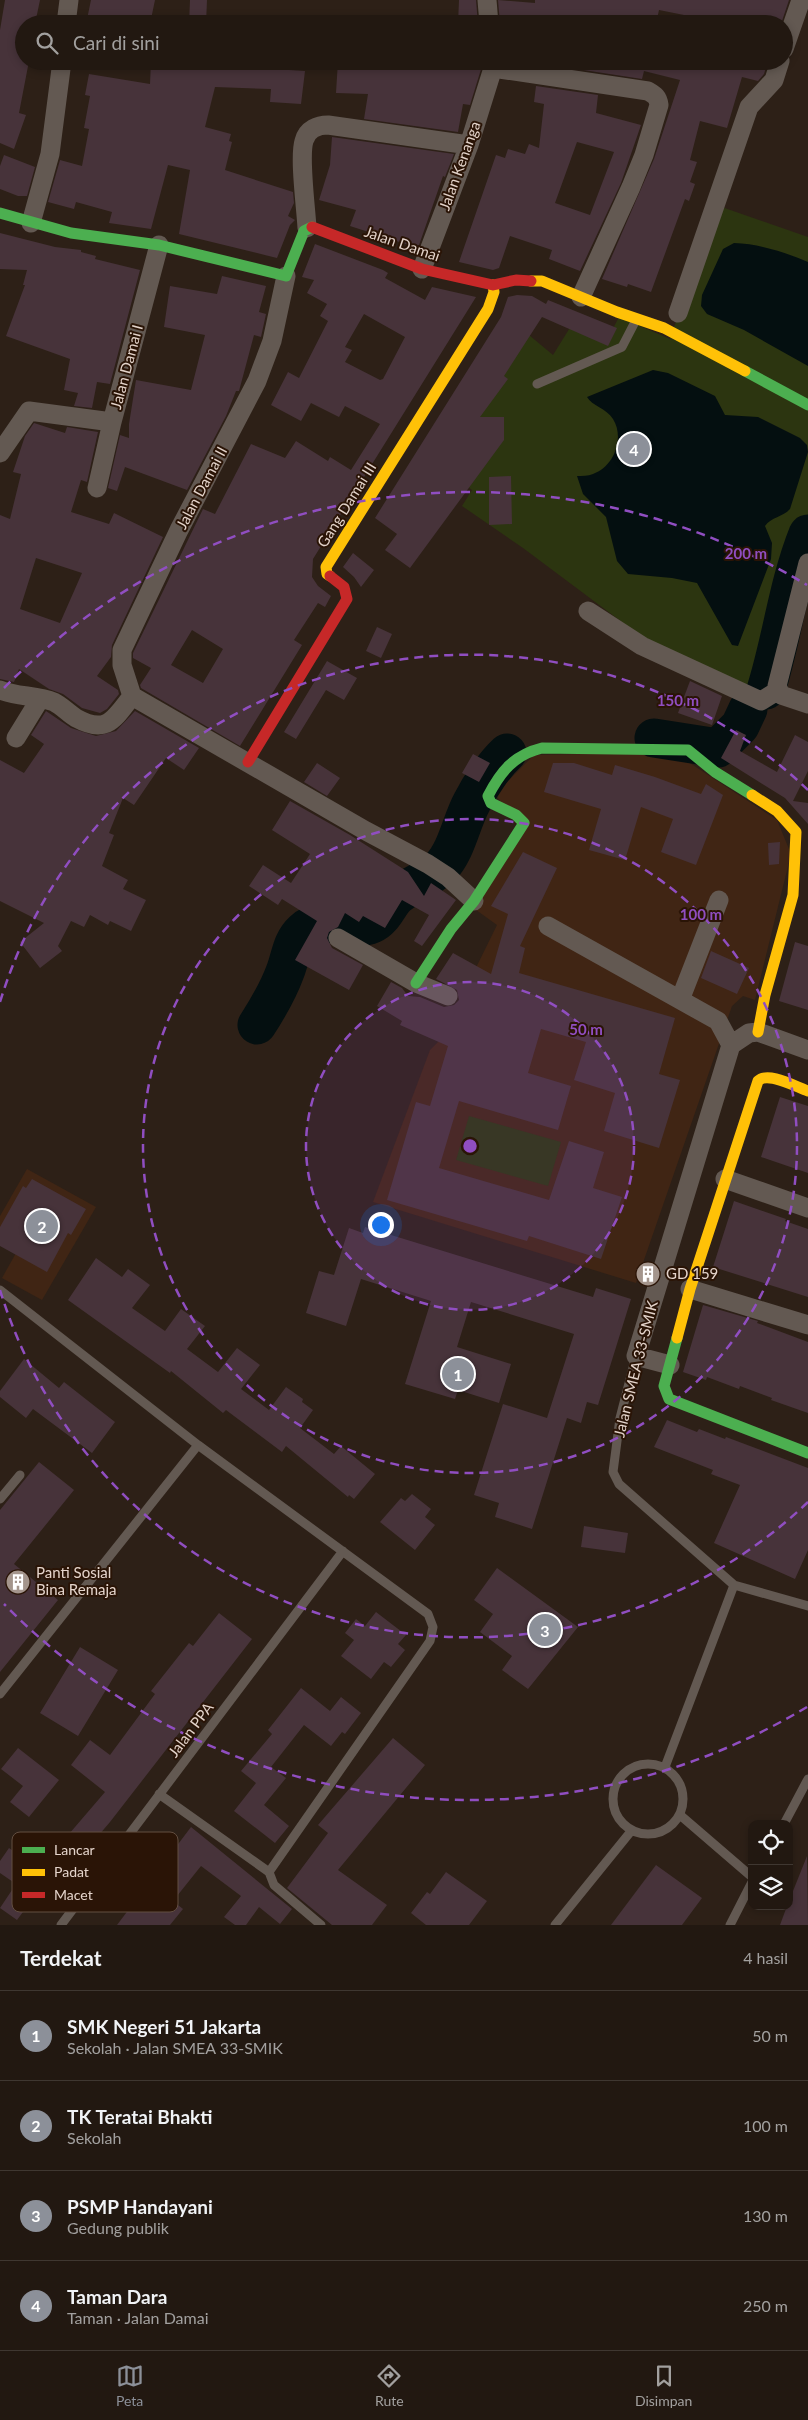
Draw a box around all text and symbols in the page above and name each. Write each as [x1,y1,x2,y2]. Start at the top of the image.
search box [15,15,793,70]
icon: search [33,29,61,57]
text: Cari di sini [73,31,160,54]
street label: Jalan Kenanga [435,119,483,213]
street label: Jalan Damai [362,222,442,264]
street label: Jalan Damai I [106,322,146,411]
pin: 4 [618,430,650,468]
street label: Jalan Damai II [172,443,230,532]
street label: Gang Damai III [313,459,379,550]
text: 200 m [725,544,767,562]
text: 150 m [657,691,699,709]
text: 100 m [680,905,722,923]
text: 50 m [569,1020,603,1038]
centre of rings [461,1137,479,1155]
pin: 2 [26,1207,58,1245]
your location [368,1212,394,1238]
building icon: GD 159 [635,1261,661,1287]
place label: GD 159 [666,1264,718,1282]
street label: Jalan SMEA 33-SMIK [609,1299,661,1439]
pin: 1 [442,1355,474,1393]
place label: Panti Sosial Bina Remaja [36,1563,116,1598]
building icon: Panti Sosial Bina Remaja [5,1569,31,1595]
pin: 3 [529,1611,561,1649]
street label: Jalan PPA [164,1698,217,1760]
map controls [748,1820,793,1910]
button: locate [748,1820,793,1865]
legend [12,1832,178,1912]
text: Lancar [54,1841,95,1858]
text: Padat [54,1863,89,1880]
button: layers [748,1865,793,1910]
text: Macet [54,1886,93,1903]
text: Terdekat [20,1945,102,1970]
text: 4 hasil [743,1948,788,1967]
text: SMK Negeri 51 Jakarta [67,2015,261,2038]
text: 1 [31,2026,41,2045]
text: 50 m [752,2026,788,2045]
text: Sekolah · Jalan SMEA 33-SMIK [67,2038,283,2057]
text: TK Teratai Bhakti [67,2105,212,2128]
text: 2 [31,2116,41,2135]
text: 100 m [743,2116,788,2135]
text: Sekolah [67,2128,121,2147]
text: PSMP Handayani [67,2195,213,2218]
text: 3 [31,2206,41,2225]
text: 130 m [743,2206,788,2225]
text: Gedung publik [67,2218,169,2237]
text: Taman Dara [67,2285,167,2308]
text: 4 [31,2296,41,2315]
text: 250 m [743,2296,788,2315]
text: Taman · Jalan Damai [67,2308,209,2327]
tab: Peta [116,2362,144,2409]
tab: Rute [375,2362,404,2409]
tab: Disimpan [635,2362,692,2409]

